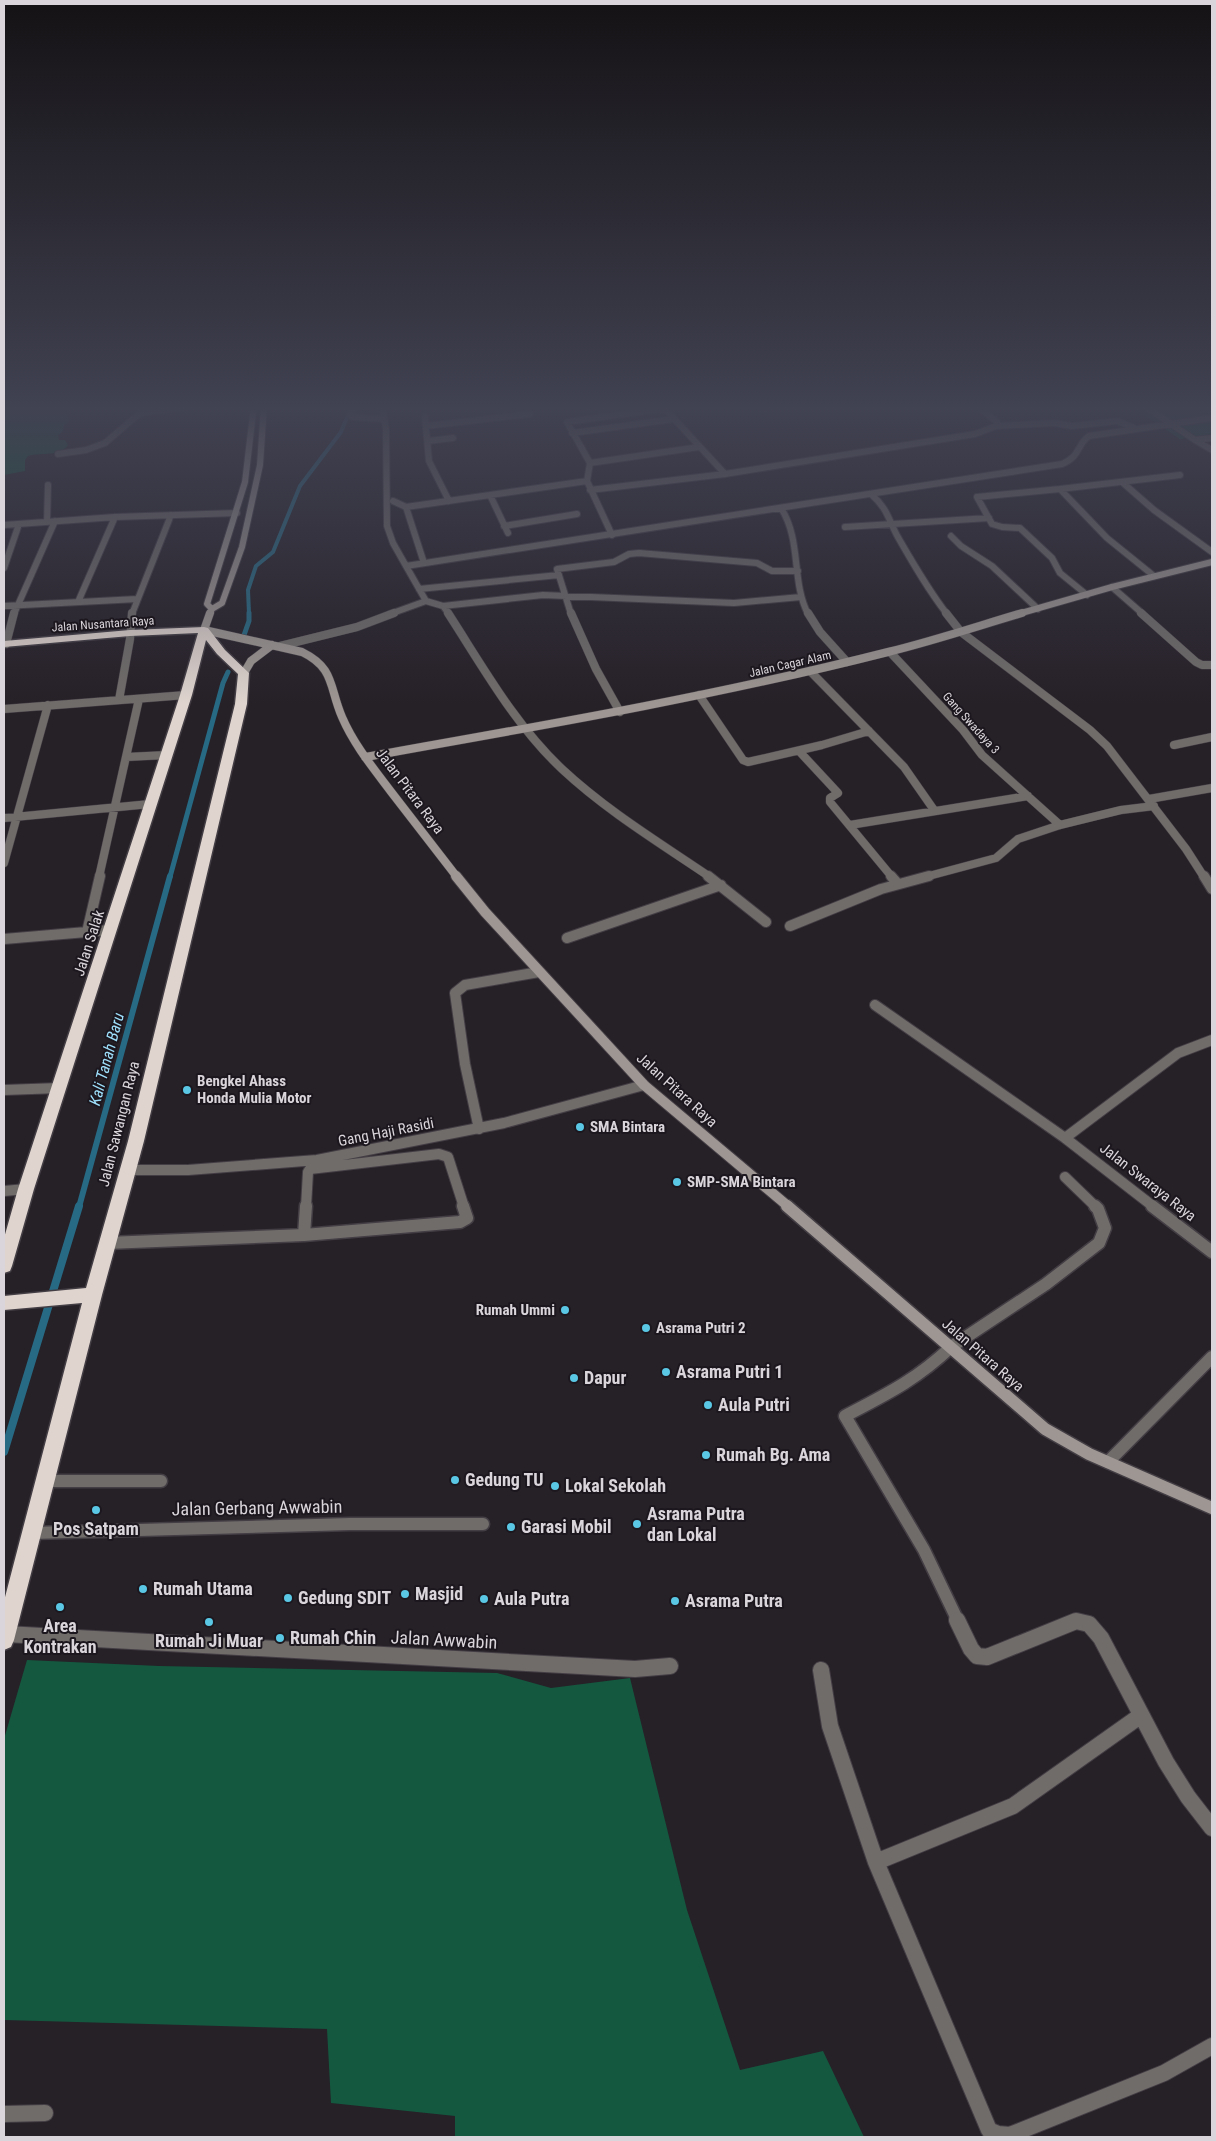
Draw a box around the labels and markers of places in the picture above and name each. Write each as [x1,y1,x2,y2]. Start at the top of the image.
place label: Bengkel Ahass Honda Mulia Motor [197,1072,312,1107]
marker: Bengkel Ahass Honda Mulia Motor [181,1084,193,1096]
place label: SMA Bintara [590,1118,665,1136]
marker: SMA Bintara [574,1121,586,1133]
place label: SMP-SMA Bintara [687,1173,795,1191]
marker: SMP-SMA Bintara [671,1176,683,1188]
place label: Rumah Ummi [476,1301,555,1319]
marker: Rumah Ummi [559,1304,571,1316]
place label: Asrama Putri 2 [656,1319,746,1337]
marker: Asrama Putri 2 [640,1322,652,1334]
place label: Asrama Putri 1 [676,1361,783,1382]
marker: Asrama Putri 1 [660,1366,672,1378]
place label: Dapur [584,1367,626,1388]
marker: Dapur [568,1372,580,1384]
place label: Aula Putri [718,1394,790,1415]
marker: Aula Putri [702,1399,714,1411]
place label: Rumah Bg. Ama [716,1444,830,1465]
marker: Rumah Bg. Ama [700,1449,712,1461]
place label: Gedung TU [465,1469,544,1490]
marker: Gedung TU [449,1474,461,1486]
place label: Lokal Sekolah [565,1475,666,1496]
marker: Lokal Sekolah [549,1480,561,1492]
place label: Asrama Putra dan Lokal [647,1503,745,1545]
marker: Pos Satpam [90,1504,102,1516]
place label: Garasi Mobil [521,1516,612,1537]
place label: Pos Satpam [53,1518,139,1539]
marker: Asrama Putra dan Lokal [631,1518,643,1530]
marker: Garasi Mobil [505,1521,517,1533]
place label: Rumah Utama [153,1578,253,1599]
marker: Rumah Utama [137,1583,149,1595]
place label: Masjid [415,1583,463,1604]
place label: Gedung SDIT [298,1587,391,1608]
marker: Masjid [399,1588,411,1600]
place label: Aula Putra [494,1588,569,1609]
place label: Asrama Putra [685,1590,783,1611]
marker: Gedung SDIT [282,1592,294,1604]
marker: Aula Putra [478,1593,490,1605]
marker: Asrama Putra [669,1595,681,1607]
marker: Area Kontrakan [54,1601,66,1613]
place label: Area Kontrakan [23,1615,97,1657]
marker: Rumah Ji Muar [203,1616,215,1628]
place label: Rumah Chin [290,1627,376,1648]
place label: Rumah Ji Muar [155,1630,263,1651]
marker: Rumah Chin [274,1632,286,1644]

